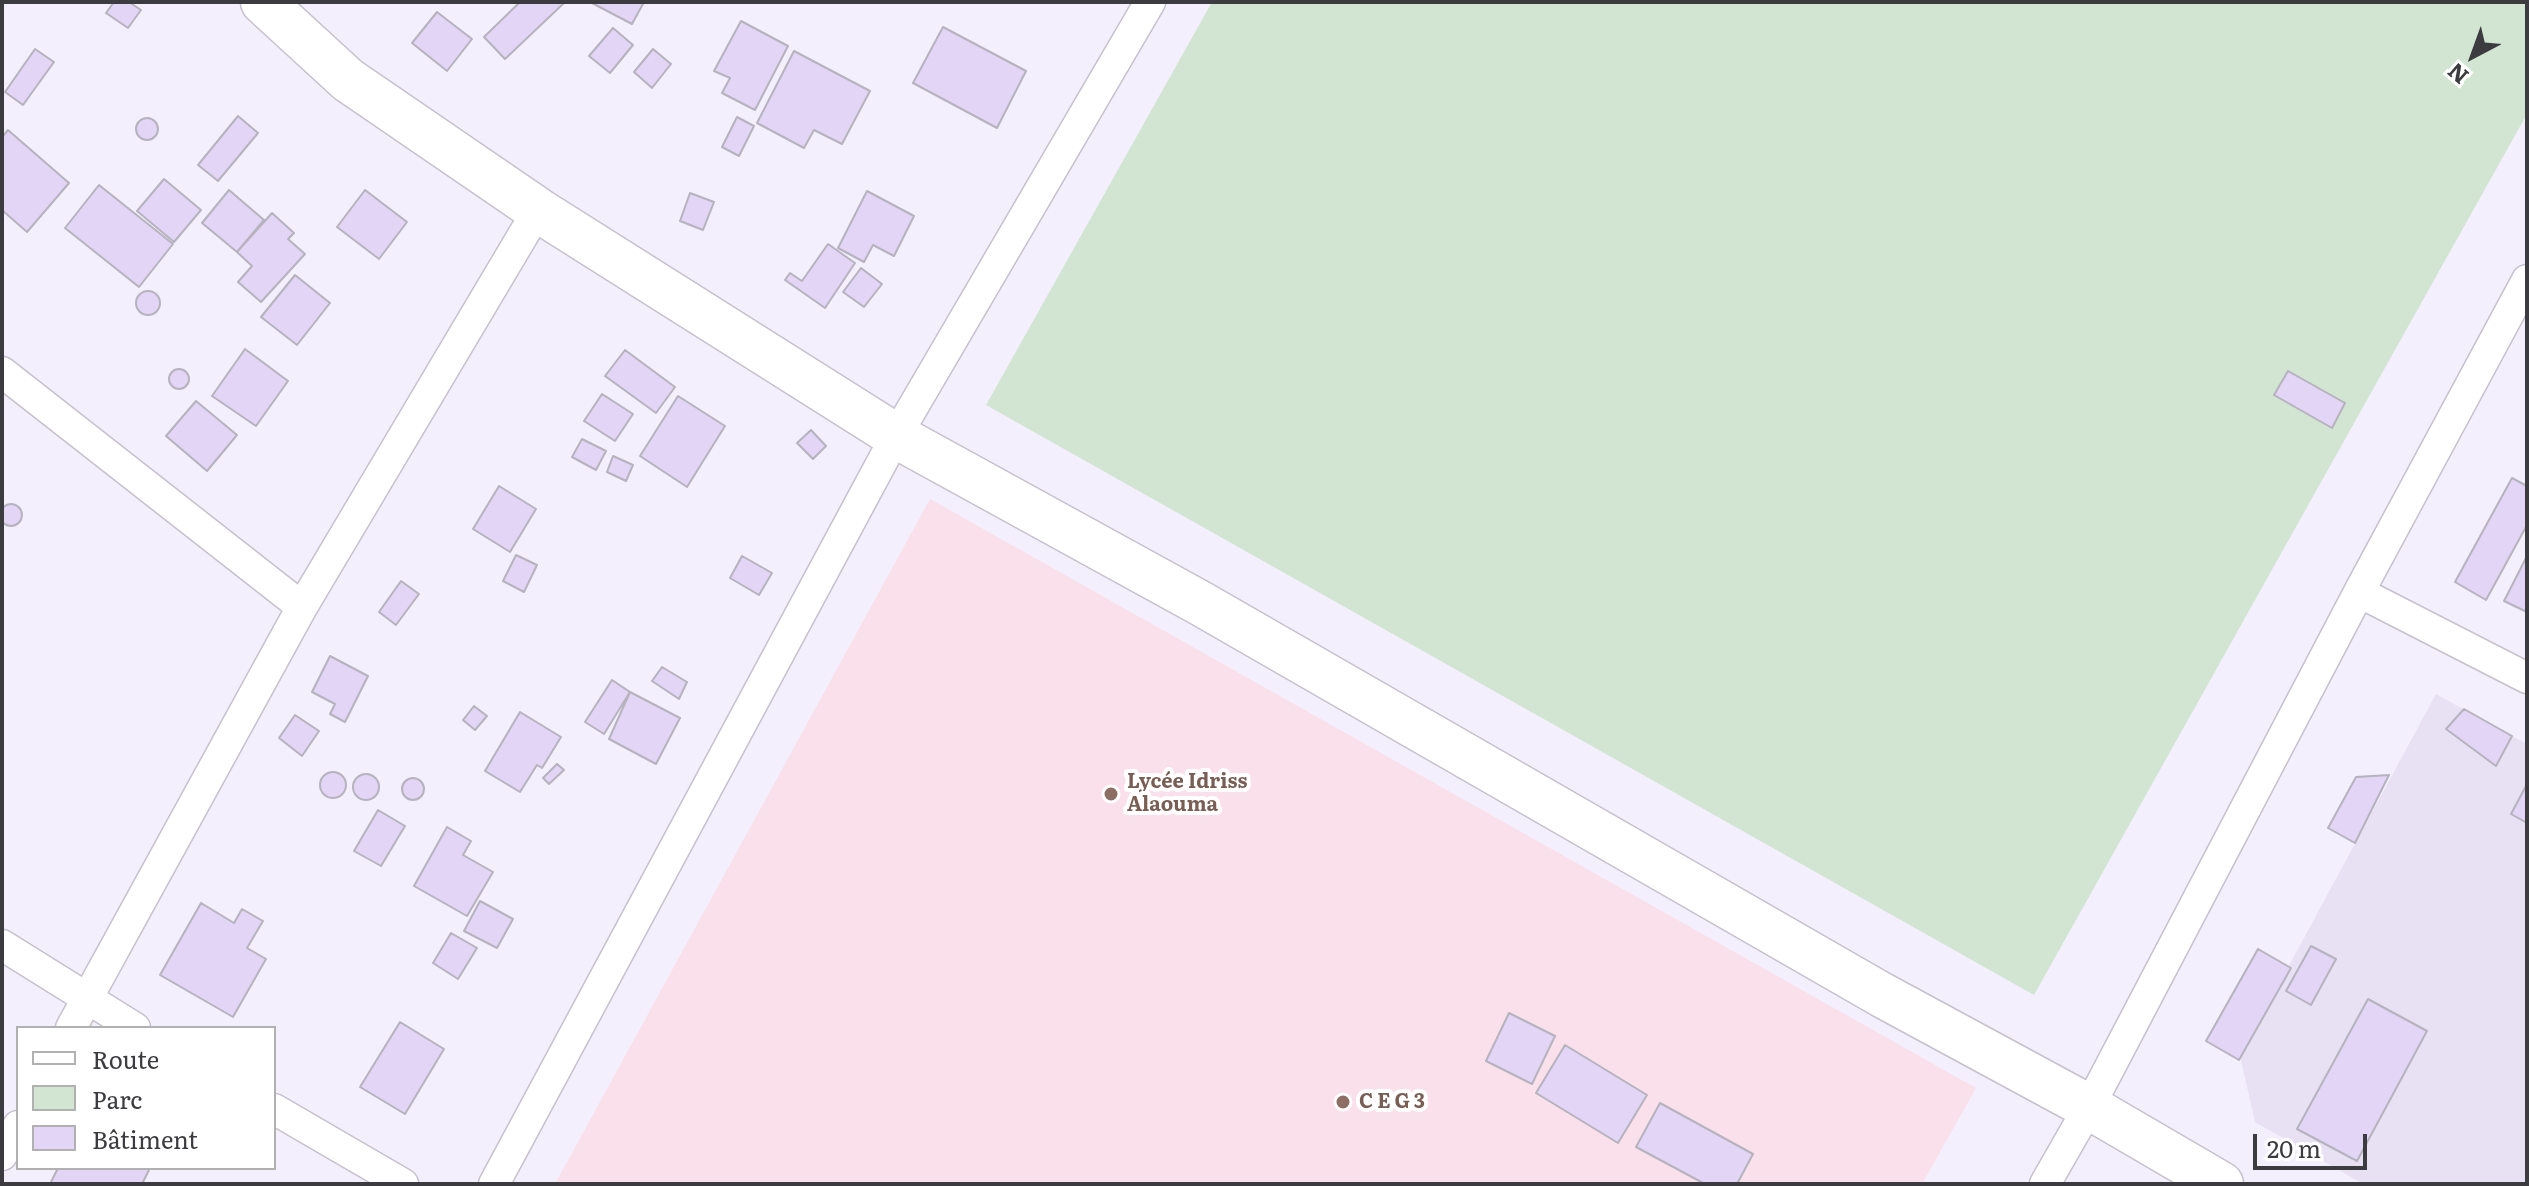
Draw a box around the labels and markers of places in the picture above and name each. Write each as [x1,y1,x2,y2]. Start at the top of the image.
place label: Lycée Idriss Alaouma [1127,770,1247,817]
marker: Lycée Idriss Alaouma [1102,785,1120,803]
place label: C E G 3 [1359,1090,1425,1114]
marker: C E G 3 [1334,1093,1352,1111]

